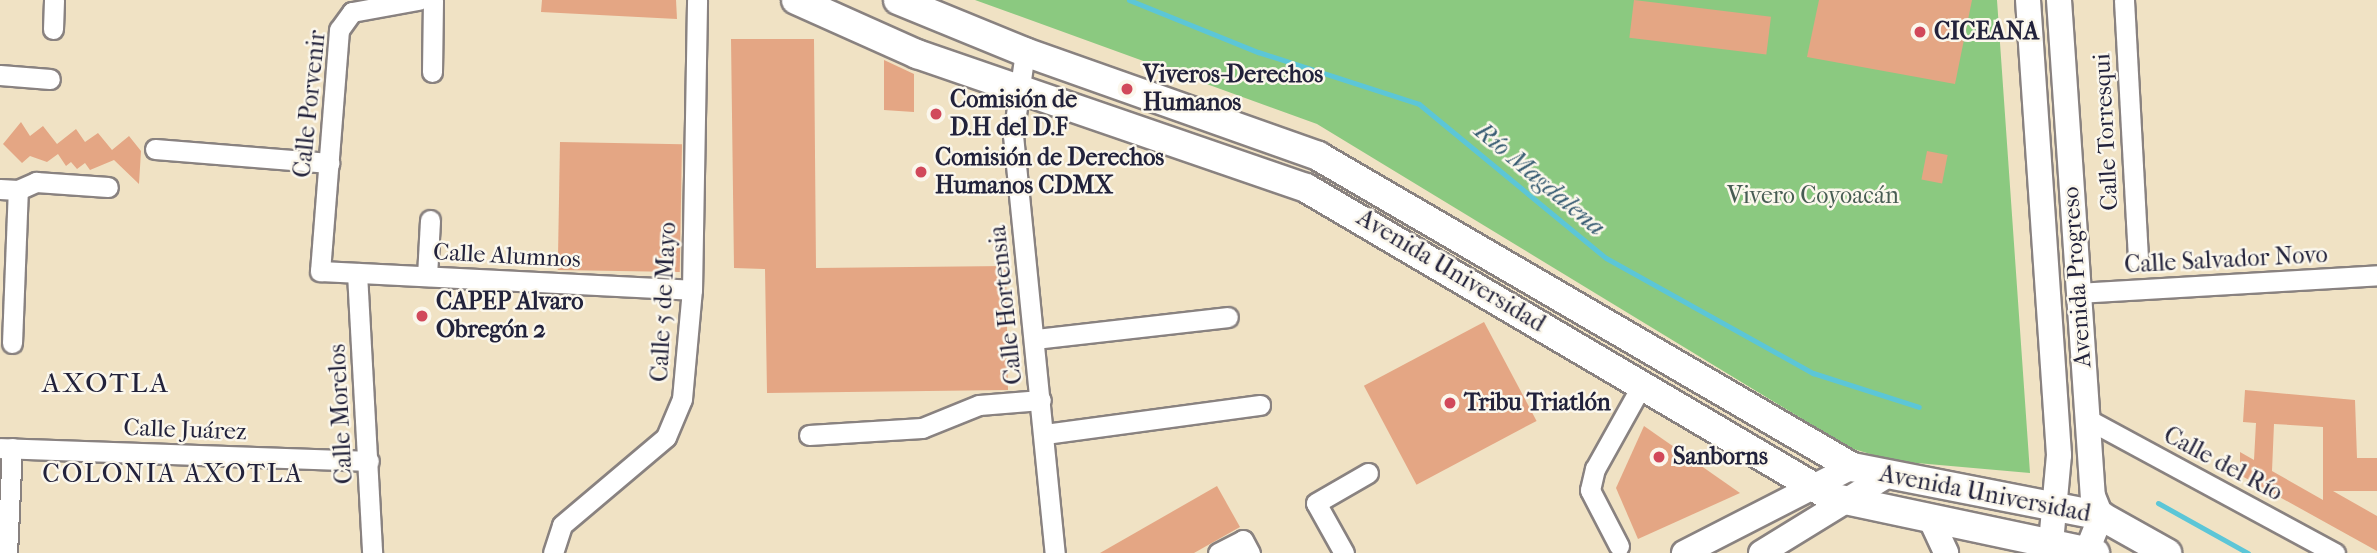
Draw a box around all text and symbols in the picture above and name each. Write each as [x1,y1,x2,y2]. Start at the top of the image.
place label: CICEANA [1934,18,2039,46]
marker: CICEANA [1912,24,1928,40]
street label: Calle Porvenir [288,29,332,179]
street label: Calle Torresqui [2087,53,2125,211]
place label: Viveros-Derechos Humanos [1143,61,1323,117]
marker: Viveros-Derechos Humanos [1117,79,1137,99]
place label: Comisión de D.H del D.F [950,86,1077,142]
marker: Comisión de D.H del D.F [928,106,944,122]
water label: Río Magdalena [1468,115,1612,243]
place label: Comisión de Derechos Humanos CDMX [935,144,1164,200]
marker: Comisión de Derechos Humanos CDMX [913,164,929,180]
park label: Vivero Coyoacán [1727,182,1899,210]
street label: Avenida Progreso [2056,186,2098,368]
street label: Avenida Universidad [1352,203,1550,339]
street label: Calle 5 de Mayo [645,221,683,383]
street label: Calle Hortensia [983,224,1029,386]
street label: Calle Alumnos [432,238,582,274]
street label: Calle Salvador Novo [2124,240,2328,280]
place label: CAPEP Alvaro Obregón 2 [436,288,583,344]
marker: CAPEP Alvaro Obregón 2 [414,308,430,324]
street label: Calle Morelos [323,343,359,485]
district label: AXOTLA [43,366,169,400]
place label: Tribu Triatlón [1464,389,1611,417]
marker: Tribu Triatlón [1442,395,1458,411]
street label: Calle Juárez [123,413,247,447]
street label: Calle del Río [2159,421,2287,507]
place label: Sanborns [1673,443,1768,471]
marker: Sanborns [1651,449,1667,465]
district label: COLONIA AXOTLA [44,458,302,490]
street label: Avenida Universidad [1877,459,2093,529]

